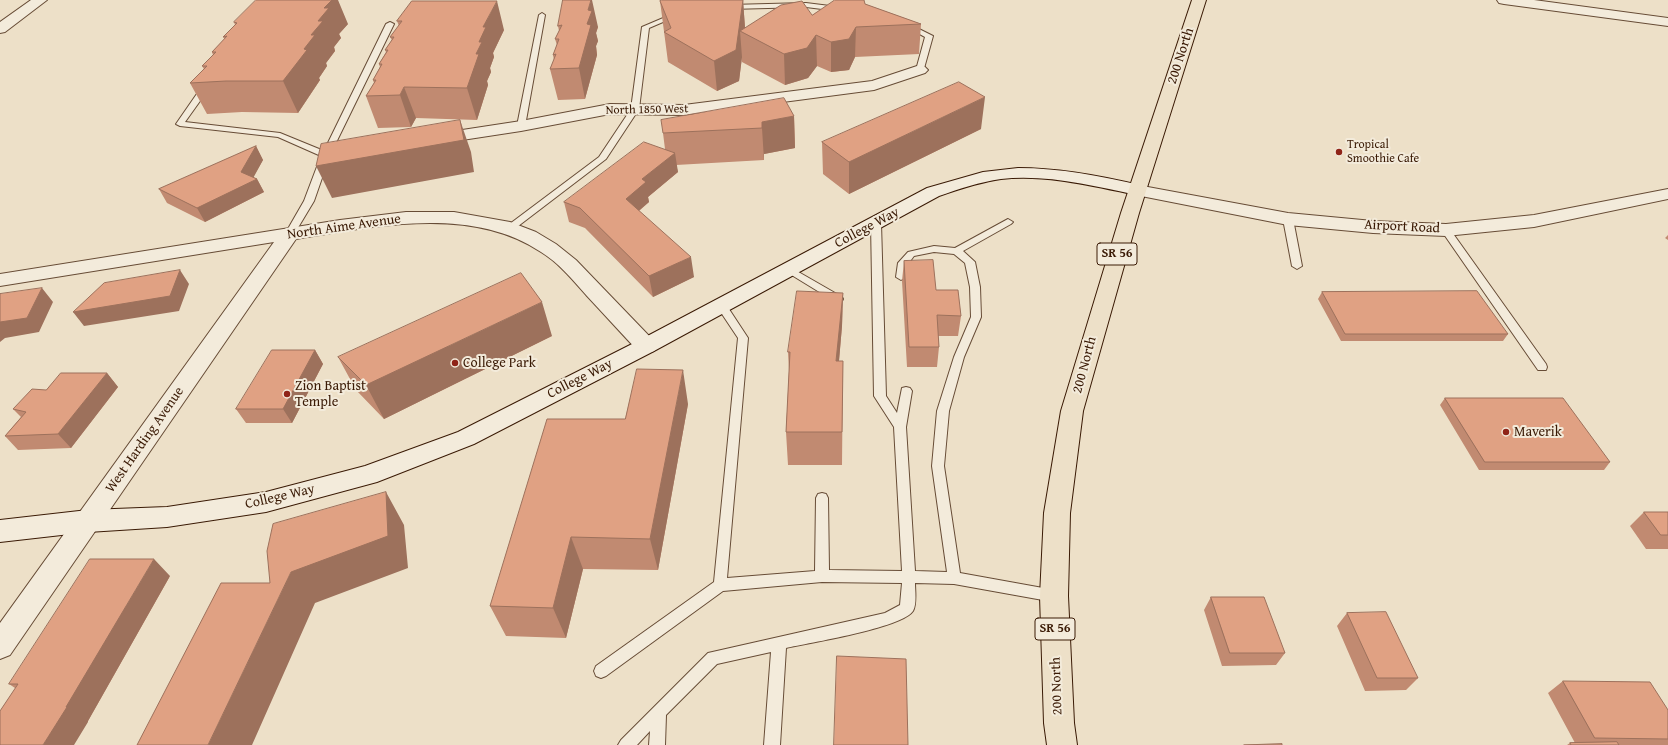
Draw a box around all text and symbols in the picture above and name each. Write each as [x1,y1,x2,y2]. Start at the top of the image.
street label: 200 North [1164,26,1198,86]
street label: North 1850 West [606,102,688,118]
place label: Tropical Smoothie Cafe [1347,138,1419,166]
marker: Tropical Smoothie Cafe [1334,147,1344,157]
street label: College Way [832,204,902,252]
street label: North Aime Avenue [286,211,402,243]
street label: Airport Road [1364,217,1440,237]
road number: SR 56 [1097,243,1137,265]
street label: 200 North [1069,335,1101,395]
place label: College Park [463,355,536,371]
street label: College Way [545,355,615,403]
marker: College Park [450,358,460,368]
place label: Zion Baptist Temple [295,378,366,410]
street label: West Harding Avenue [102,384,188,496]
marker: Zion Baptist Temple [282,389,292,399]
place label: Maverik [1514,424,1562,440]
marker: Maverik [1501,427,1511,437]
street label: College Way [244,481,316,513]
road number: SR 56 [1035,618,1075,640]
street label: 200 North [1048,657,1066,715]

